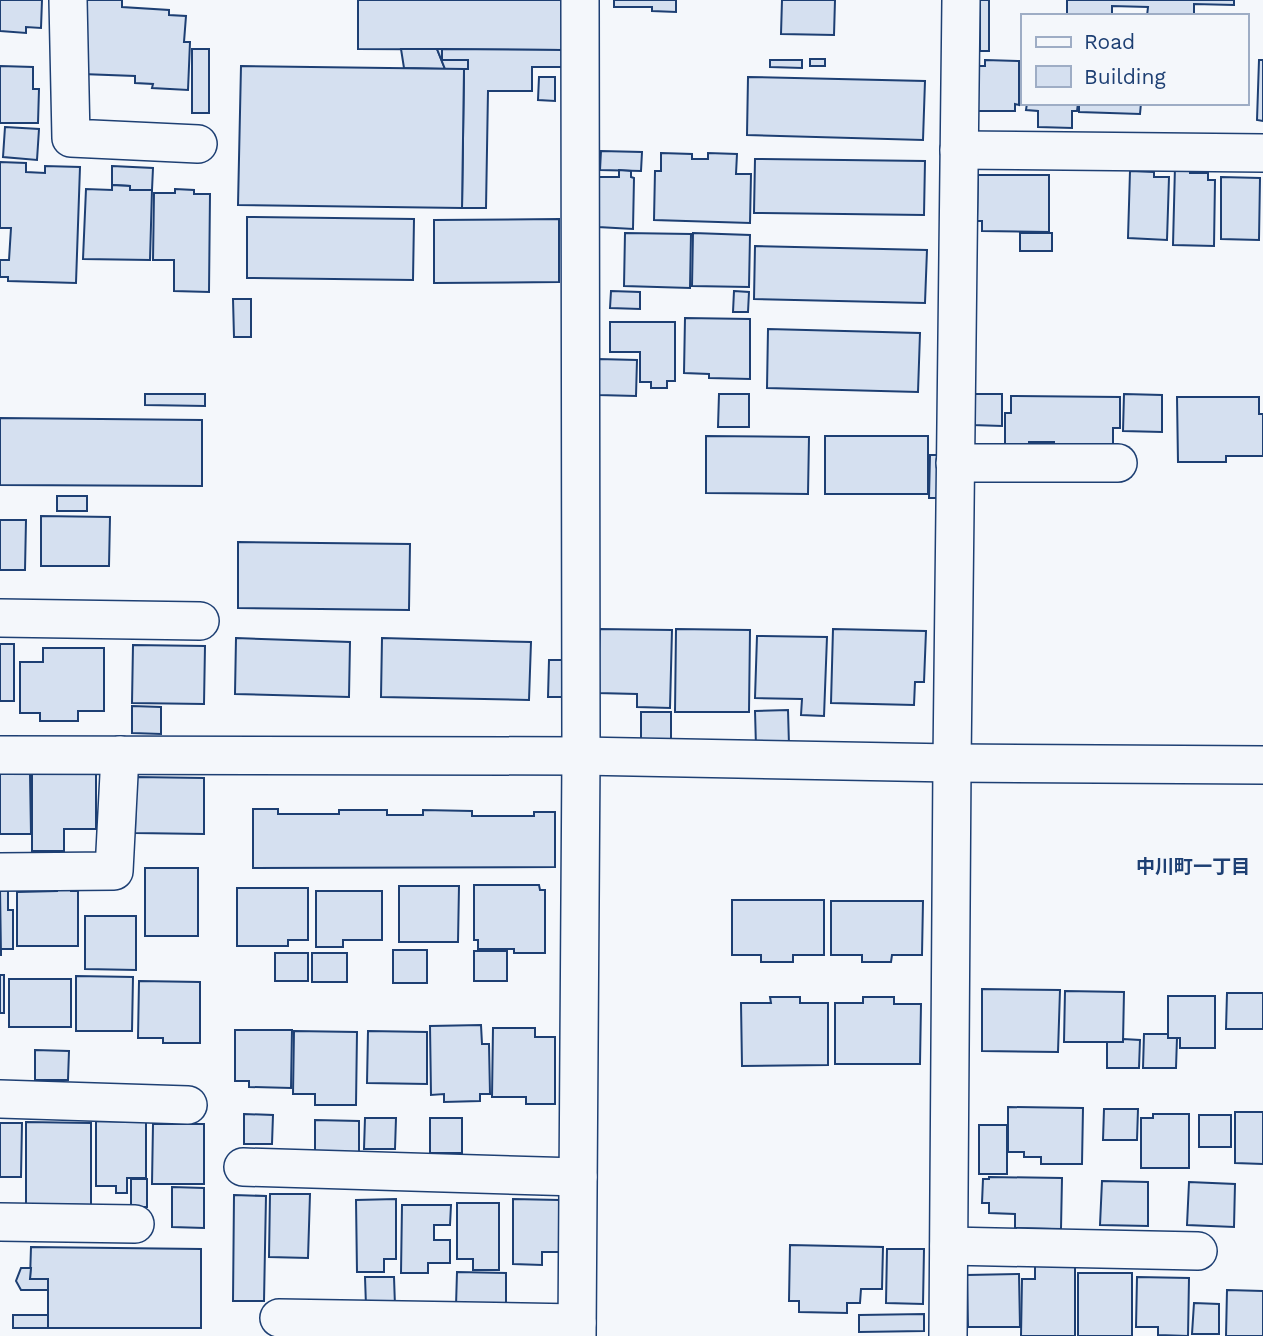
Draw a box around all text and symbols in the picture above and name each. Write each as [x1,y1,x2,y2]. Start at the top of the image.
legend [1021,14,1249,105]
text: Road [1084,29,1135,54]
text: Building [1084,64,1166,89]
district label: 中川町一丁目 [1136,855,1250,878]

